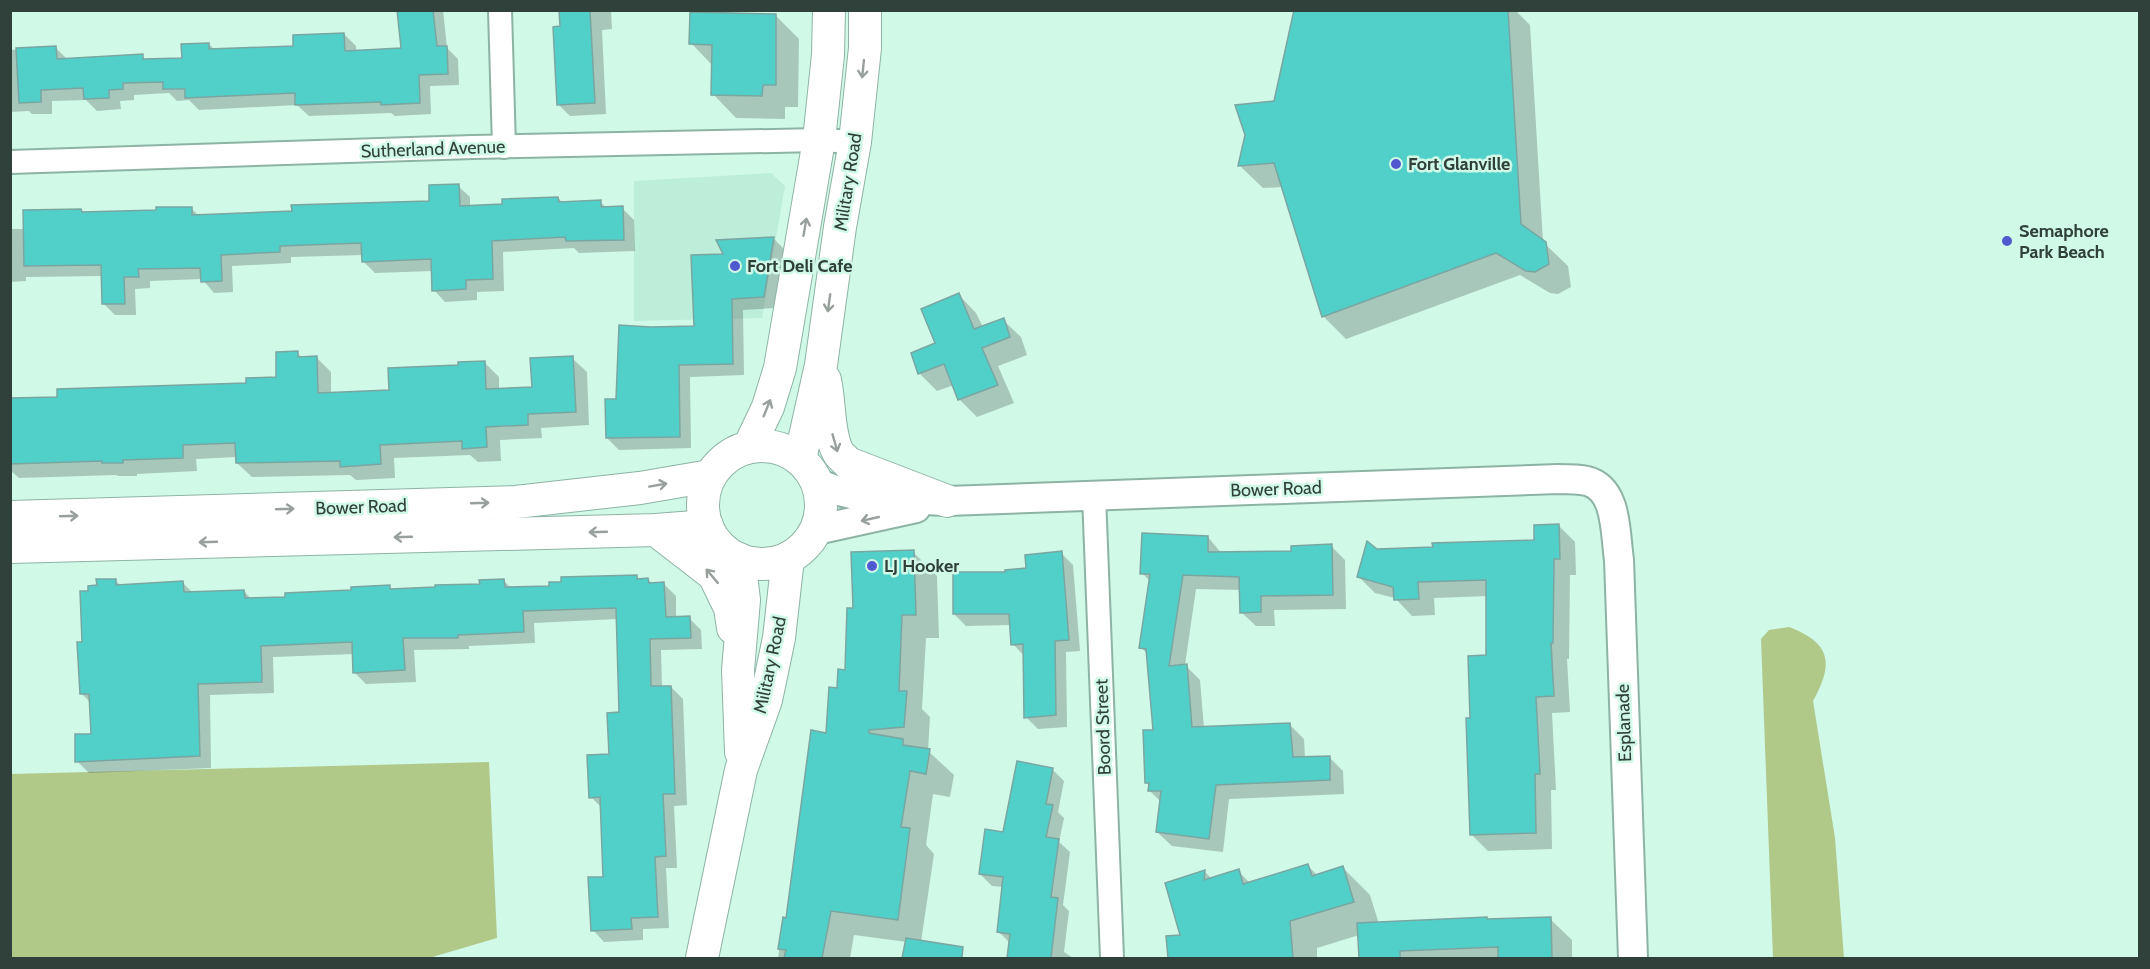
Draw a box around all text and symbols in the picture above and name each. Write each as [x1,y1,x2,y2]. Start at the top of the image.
one-way arrow [857,58,868,78]
street label: Military Road [829,131,867,233]
street label: Sutherland Avenue [360,135,506,163]
place label: Fort Glanville [1408,153,1510,175]
marker: Fort Glanville [1389,157,1403,171]
one-way arrow [800,218,811,238]
place label: Semaphore Park Beach [2019,220,2109,263]
marker: Semaphore Park Beach [2000,234,2014,248]
place label: Fort Deli Cafe [747,255,853,277]
marker: Fort Deli Cafe [728,259,742,273]
one-way arrow [824,293,835,313]
one-way arrow [762,399,773,418]
one-way arrow [830,433,841,452]
street label: Bower Road [1230,476,1322,502]
one-way arrow [647,479,667,490]
street label: Bower Road [315,494,407,520]
one-way arrow [469,497,489,509]
one-way arrow [274,504,294,515]
one-way arrow [58,510,78,521]
one-way arrow [861,514,880,525]
one-way arrow [588,526,608,537]
one-way arrow [394,531,414,542]
one-way arrow [199,536,219,548]
place label: LJ Hooker [884,555,959,577]
marker: LJ Hooker [865,559,879,573]
one-way arrow [705,568,718,584]
street label: Military Road [749,614,791,716]
street label: Boord Street [1090,678,1116,776]
street label: Esplanade [1612,684,1636,762]

